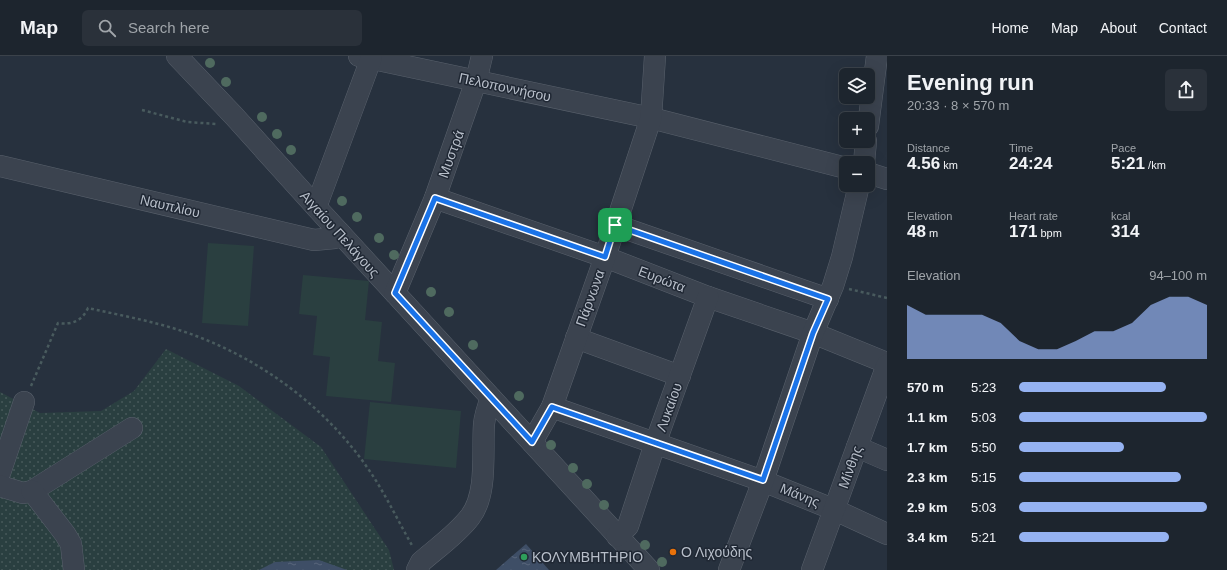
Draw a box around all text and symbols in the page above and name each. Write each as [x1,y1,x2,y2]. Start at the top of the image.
search box [82,10,362,46]
text: Map [20,17,58,38]
icon: search [96,17,118,39]
text: Search here [128,19,210,36]
text: Home [992,20,1029,36]
text: Map [1051,20,1078,36]
text: About [1100,20,1137,36]
text: Contact [1159,20,1207,36]
map controls [839,68,875,192]
button: layers [839,68,875,104]
street label: Πελοποννήσου [457,69,553,105]
button: share [1165,69,1207,111]
text: Evening run [907,70,1034,95]
text: 20:33 · 8 × 570 m [907,98,1009,113]
button: + [839,112,875,148]
street label: Μυστρά [435,128,467,180]
text: Distance [907,142,950,154]
text: Time [1009,142,1033,154]
text: Pace [1111,142,1136,154]
text: 4.56 [907,154,940,173]
text: 24:24 [1009,154,1052,173]
text: 5:21 [1111,154,1145,173]
button: − [839,156,875,192]
text: km [940,159,958,171]
text: /km [1145,159,1166,171]
street label: Αιγαίου Πελάγους [297,188,383,281]
street label: Ναυπλίου [138,191,202,221]
pin [598,208,632,242]
text: Elevation [907,210,952,222]
text: Heart rate [1009,210,1058,222]
text: kcal [1111,210,1131,222]
icon: arrive [604,214,626,236]
text: 48 [907,222,926,241]
text: 171 [1009,222,1037,241]
text: 314 [1111,222,1139,241]
text: m [926,227,938,239]
text: bpm [1037,227,1062,239]
street label: Ευρώτα [636,263,688,295]
street label: Πάρνωνα [572,267,608,329]
text: Elevation [907,268,960,283]
text: 94–100 m [1149,268,1207,283]
text: 570 m [907,380,944,395]
text: 5:23 [971,380,996,395]
street label: Λυκαίου [653,381,685,433]
text: 1.1 km [907,410,947,425]
text: 5:03 [971,410,996,425]
text: 1.7 km [907,440,947,455]
text: 5:50 [971,440,996,455]
street label: Μίνθης [835,443,865,490]
text: 2.3 km [907,470,947,485]
text: 5:15 [971,470,996,485]
street label: Μάνης [778,480,822,510]
text: 2.9 km [907,500,947,515]
text: 5:03 [971,500,996,515]
text: 3.4 km [907,530,947,545]
text: 5:21 [971,530,996,545]
place label: Ο Λιχούδης [681,544,752,560]
marker: Ο Λιχούδης [668,547,678,557]
place label: ΚΟΛΥΜΒΗΤΗΡΙΟ [532,549,643,565]
marker: ΚΟΛΥΜΒΗΤΗΡΙΟ [519,552,529,562]

